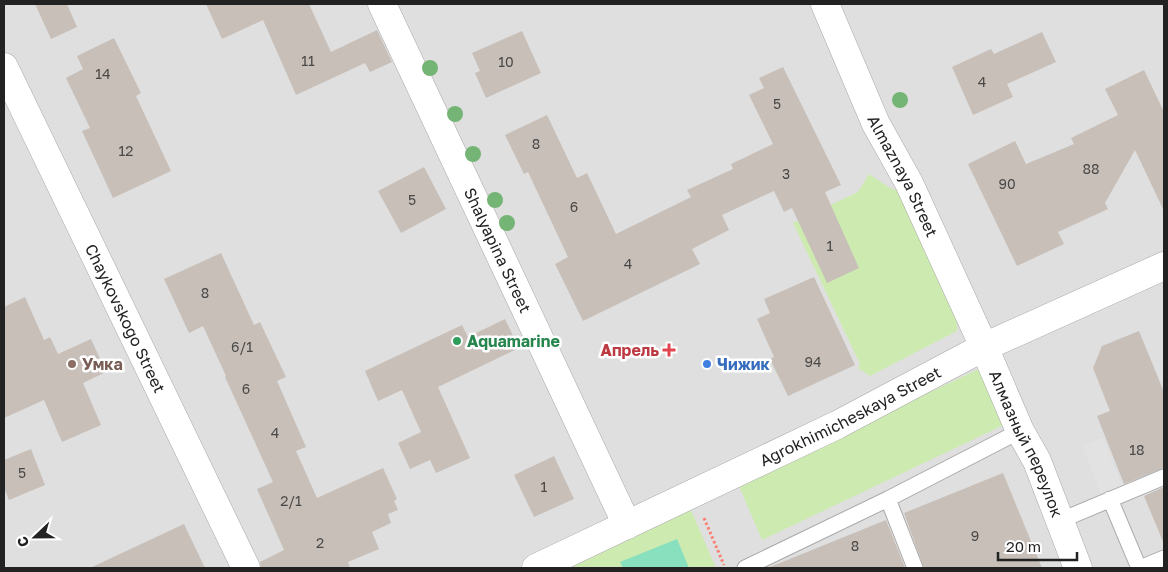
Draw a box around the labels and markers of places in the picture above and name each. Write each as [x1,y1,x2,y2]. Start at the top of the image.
place label: Aquamarine [467,331,560,351]
marker: Aquamarine [451,335,463,347]
place label: Апрель [601,340,659,360]
marker: Апрель [663,344,675,356]
place label: Умка [82,354,123,374]
place label: Чижик [717,354,771,374]
marker: Умка [66,358,78,370]
marker: Чижик [701,358,713,370]

